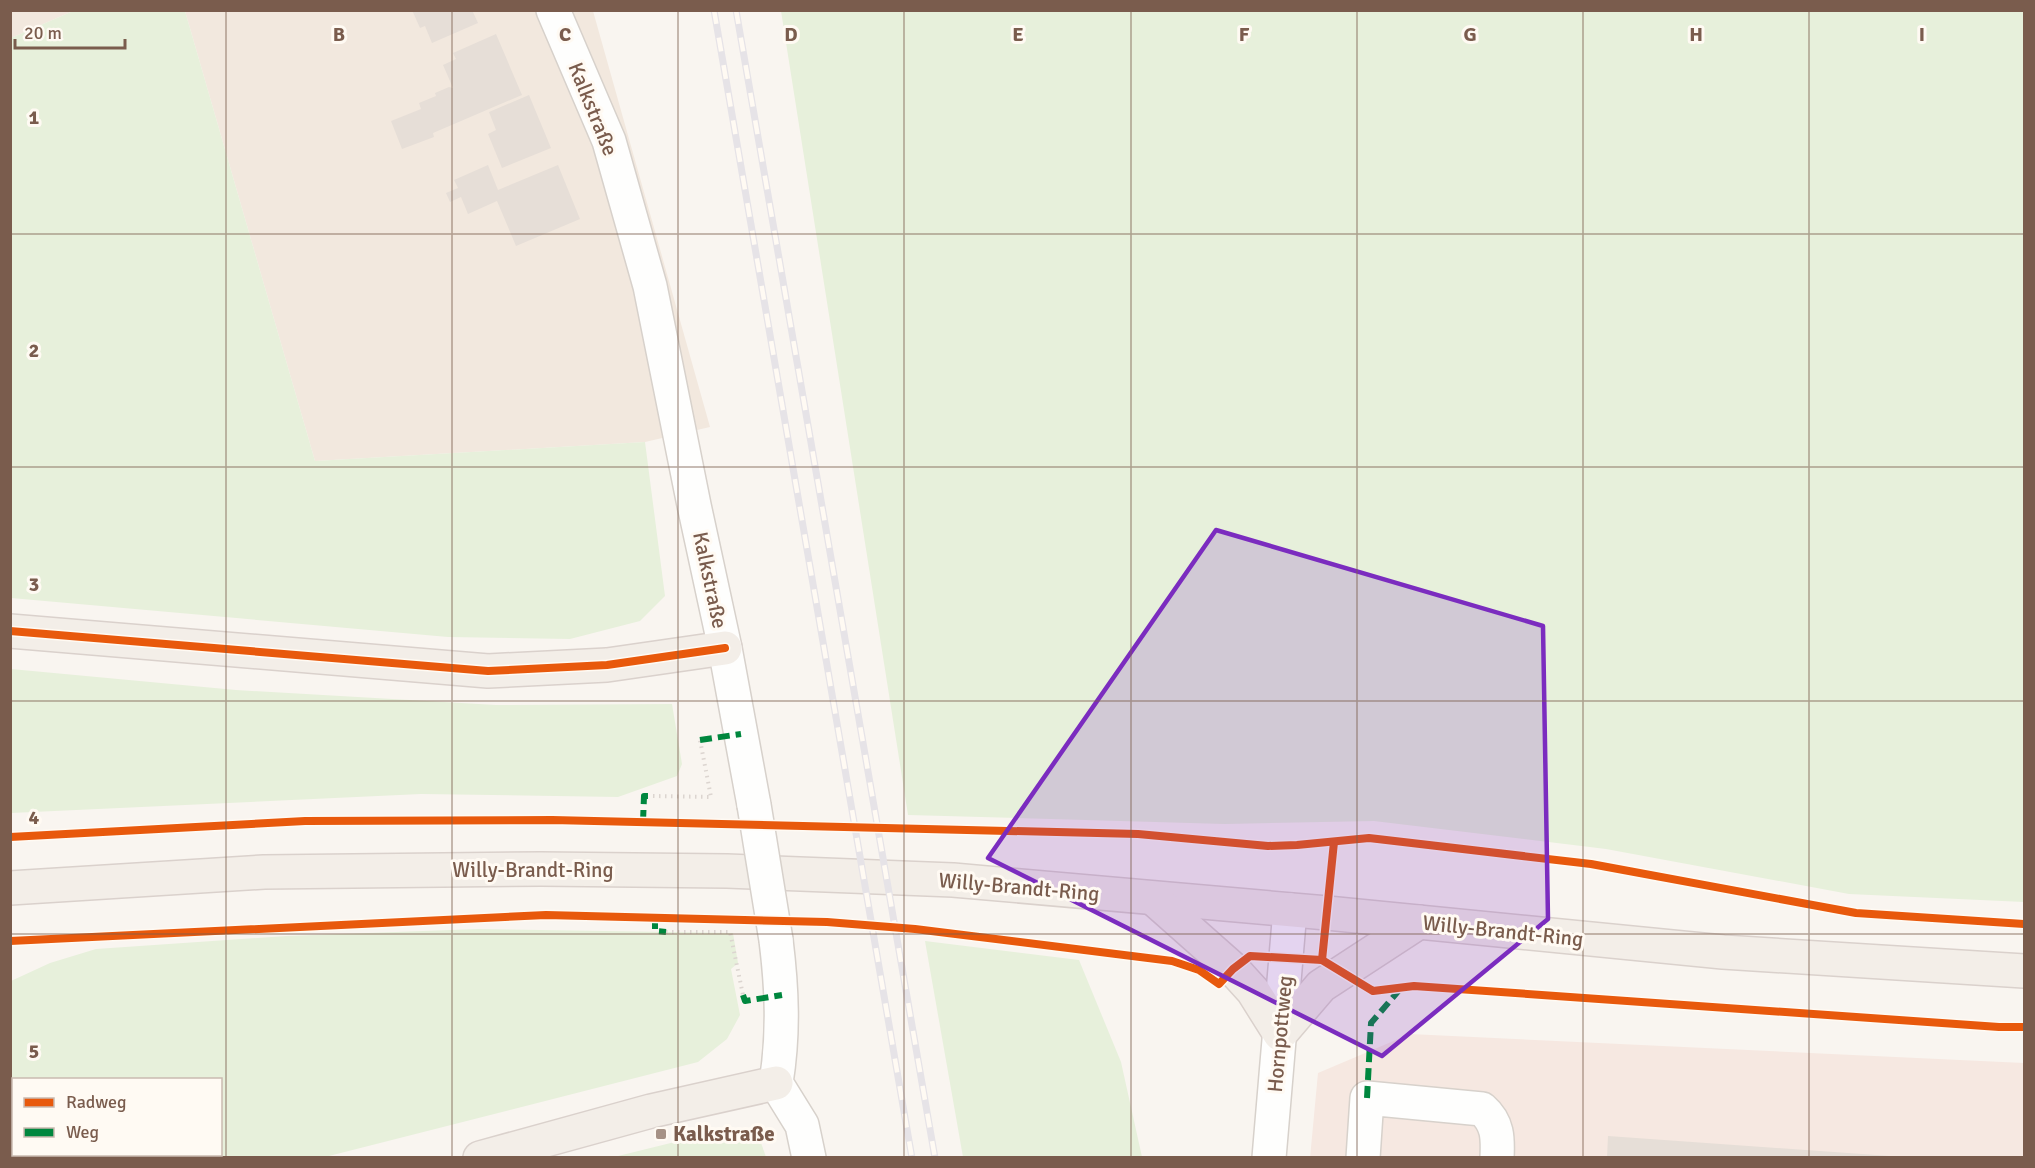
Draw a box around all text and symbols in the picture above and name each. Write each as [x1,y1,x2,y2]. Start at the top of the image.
scale bar [15,12,124,50]
text: 20 m [24,22,62,44]
text: B [333,22,345,47]
text: C [559,22,571,47]
text: D [784,22,798,47]
text: E [1012,22,1024,47]
text: F [1239,22,1250,47]
text: G [1463,22,1477,47]
text: H [1689,22,1703,47]
text: I [1919,22,1925,47]
street label: Kalkstraße [563,59,623,159]
text: 1 [29,105,40,130]
text: 2 [29,338,39,363]
street label: Kalkstraße [687,529,733,631]
text: 3 [29,572,39,597]
text: 4 [29,805,40,830]
street label: Willy-Brandt-Ring [452,857,614,883]
street label: Willy-Brandt-Ring [938,867,1100,907]
street label: Willy-Brandt-Ring [1421,910,1585,952]
street label: Hornpottweg [1262,974,1298,1094]
text: 5 [29,1039,39,1064]
legend [12,1078,222,1156]
text: Radweg [66,1091,127,1113]
text: Weg [66,1121,99,1143]
place label: Kalkstraße [673,1121,775,1147]
marker: Kalkstraße [654,1127,668,1141]

